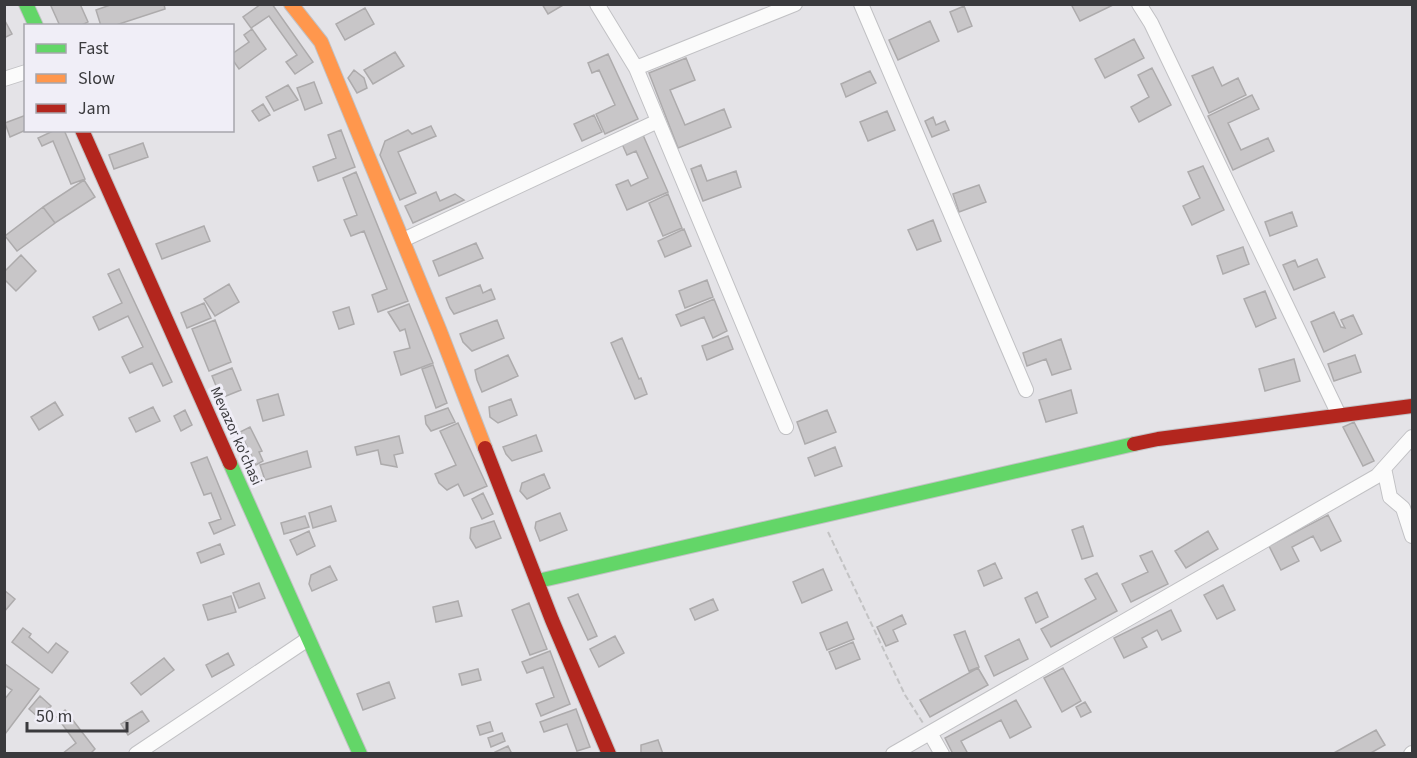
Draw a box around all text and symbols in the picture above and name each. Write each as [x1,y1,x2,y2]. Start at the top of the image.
legend [24,24,234,132]
text: Fast [78,36,109,61]
text: Slow [78,66,115,91]
text: Jam [78,96,111,121]
street label: Mevazor ko'chasi [205,383,267,489]
scale bar [27,695,128,733]
text: 50 m [36,704,72,729]

